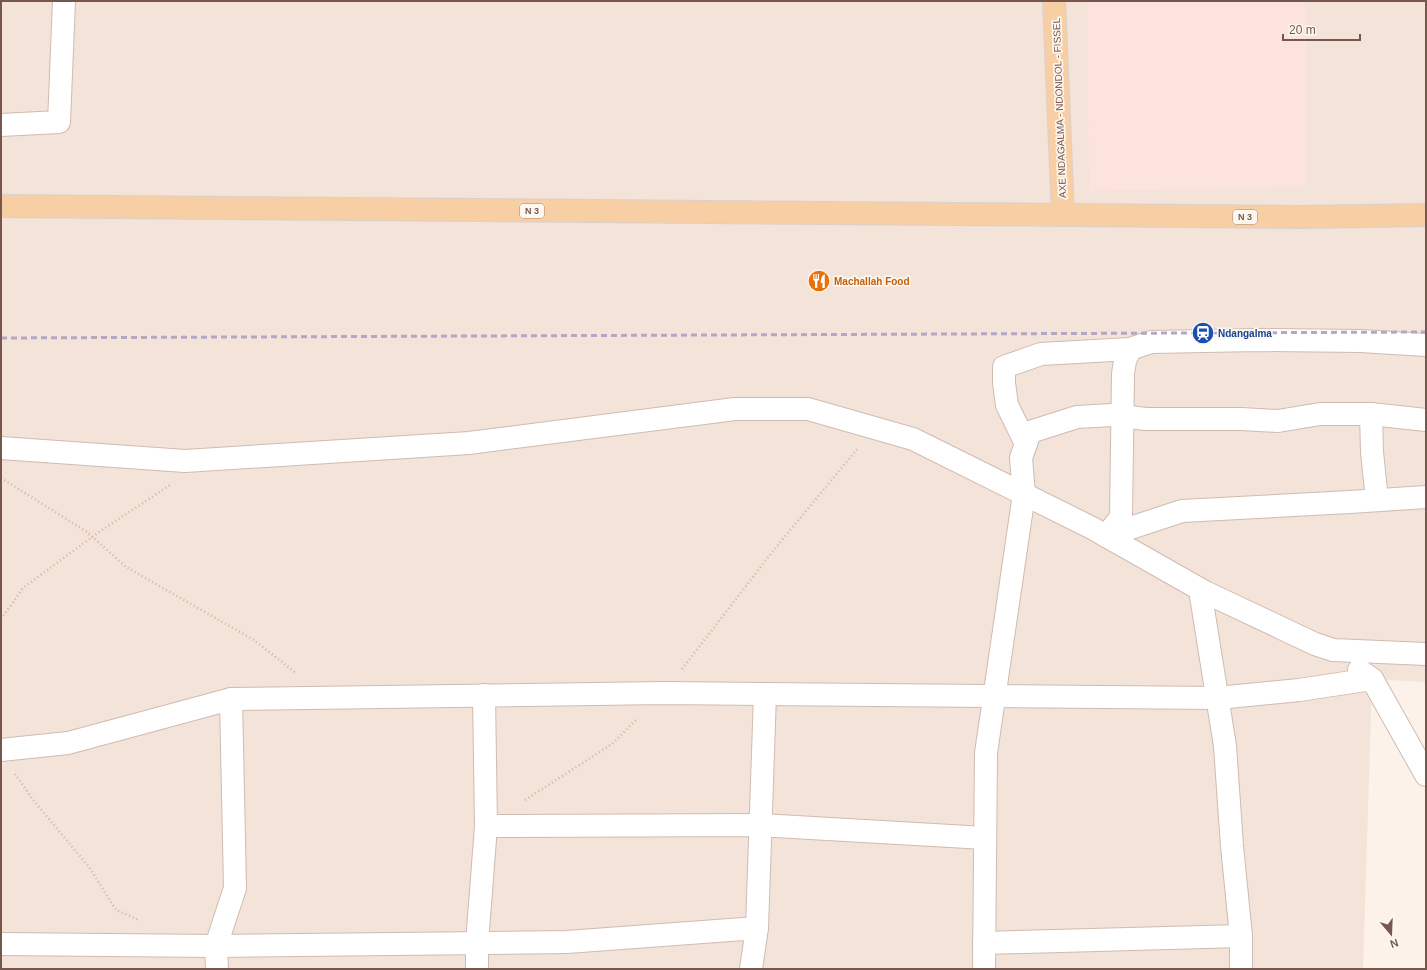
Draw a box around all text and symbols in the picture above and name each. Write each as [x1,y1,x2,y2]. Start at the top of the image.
scale bar [1283,16,1360,42]
street label: AXE NDAGALMA - NDONDOL - FISSEL [1051,17,1068,198]
text: 20 m [1289,23,1316,37]
road number: N 3 [520,204,544,218]
road number: N 3 [1233,210,1257,224]
restaurant icon: Machallah Food [806,268,832,294]
place label: Machallah Food [834,276,910,287]
station icon: Ndangalma [1190,320,1216,346]
place label: Ndangalma [1218,328,1272,339]
north arrow [1371,914,1411,954]
text: N [1388,936,1400,950]

